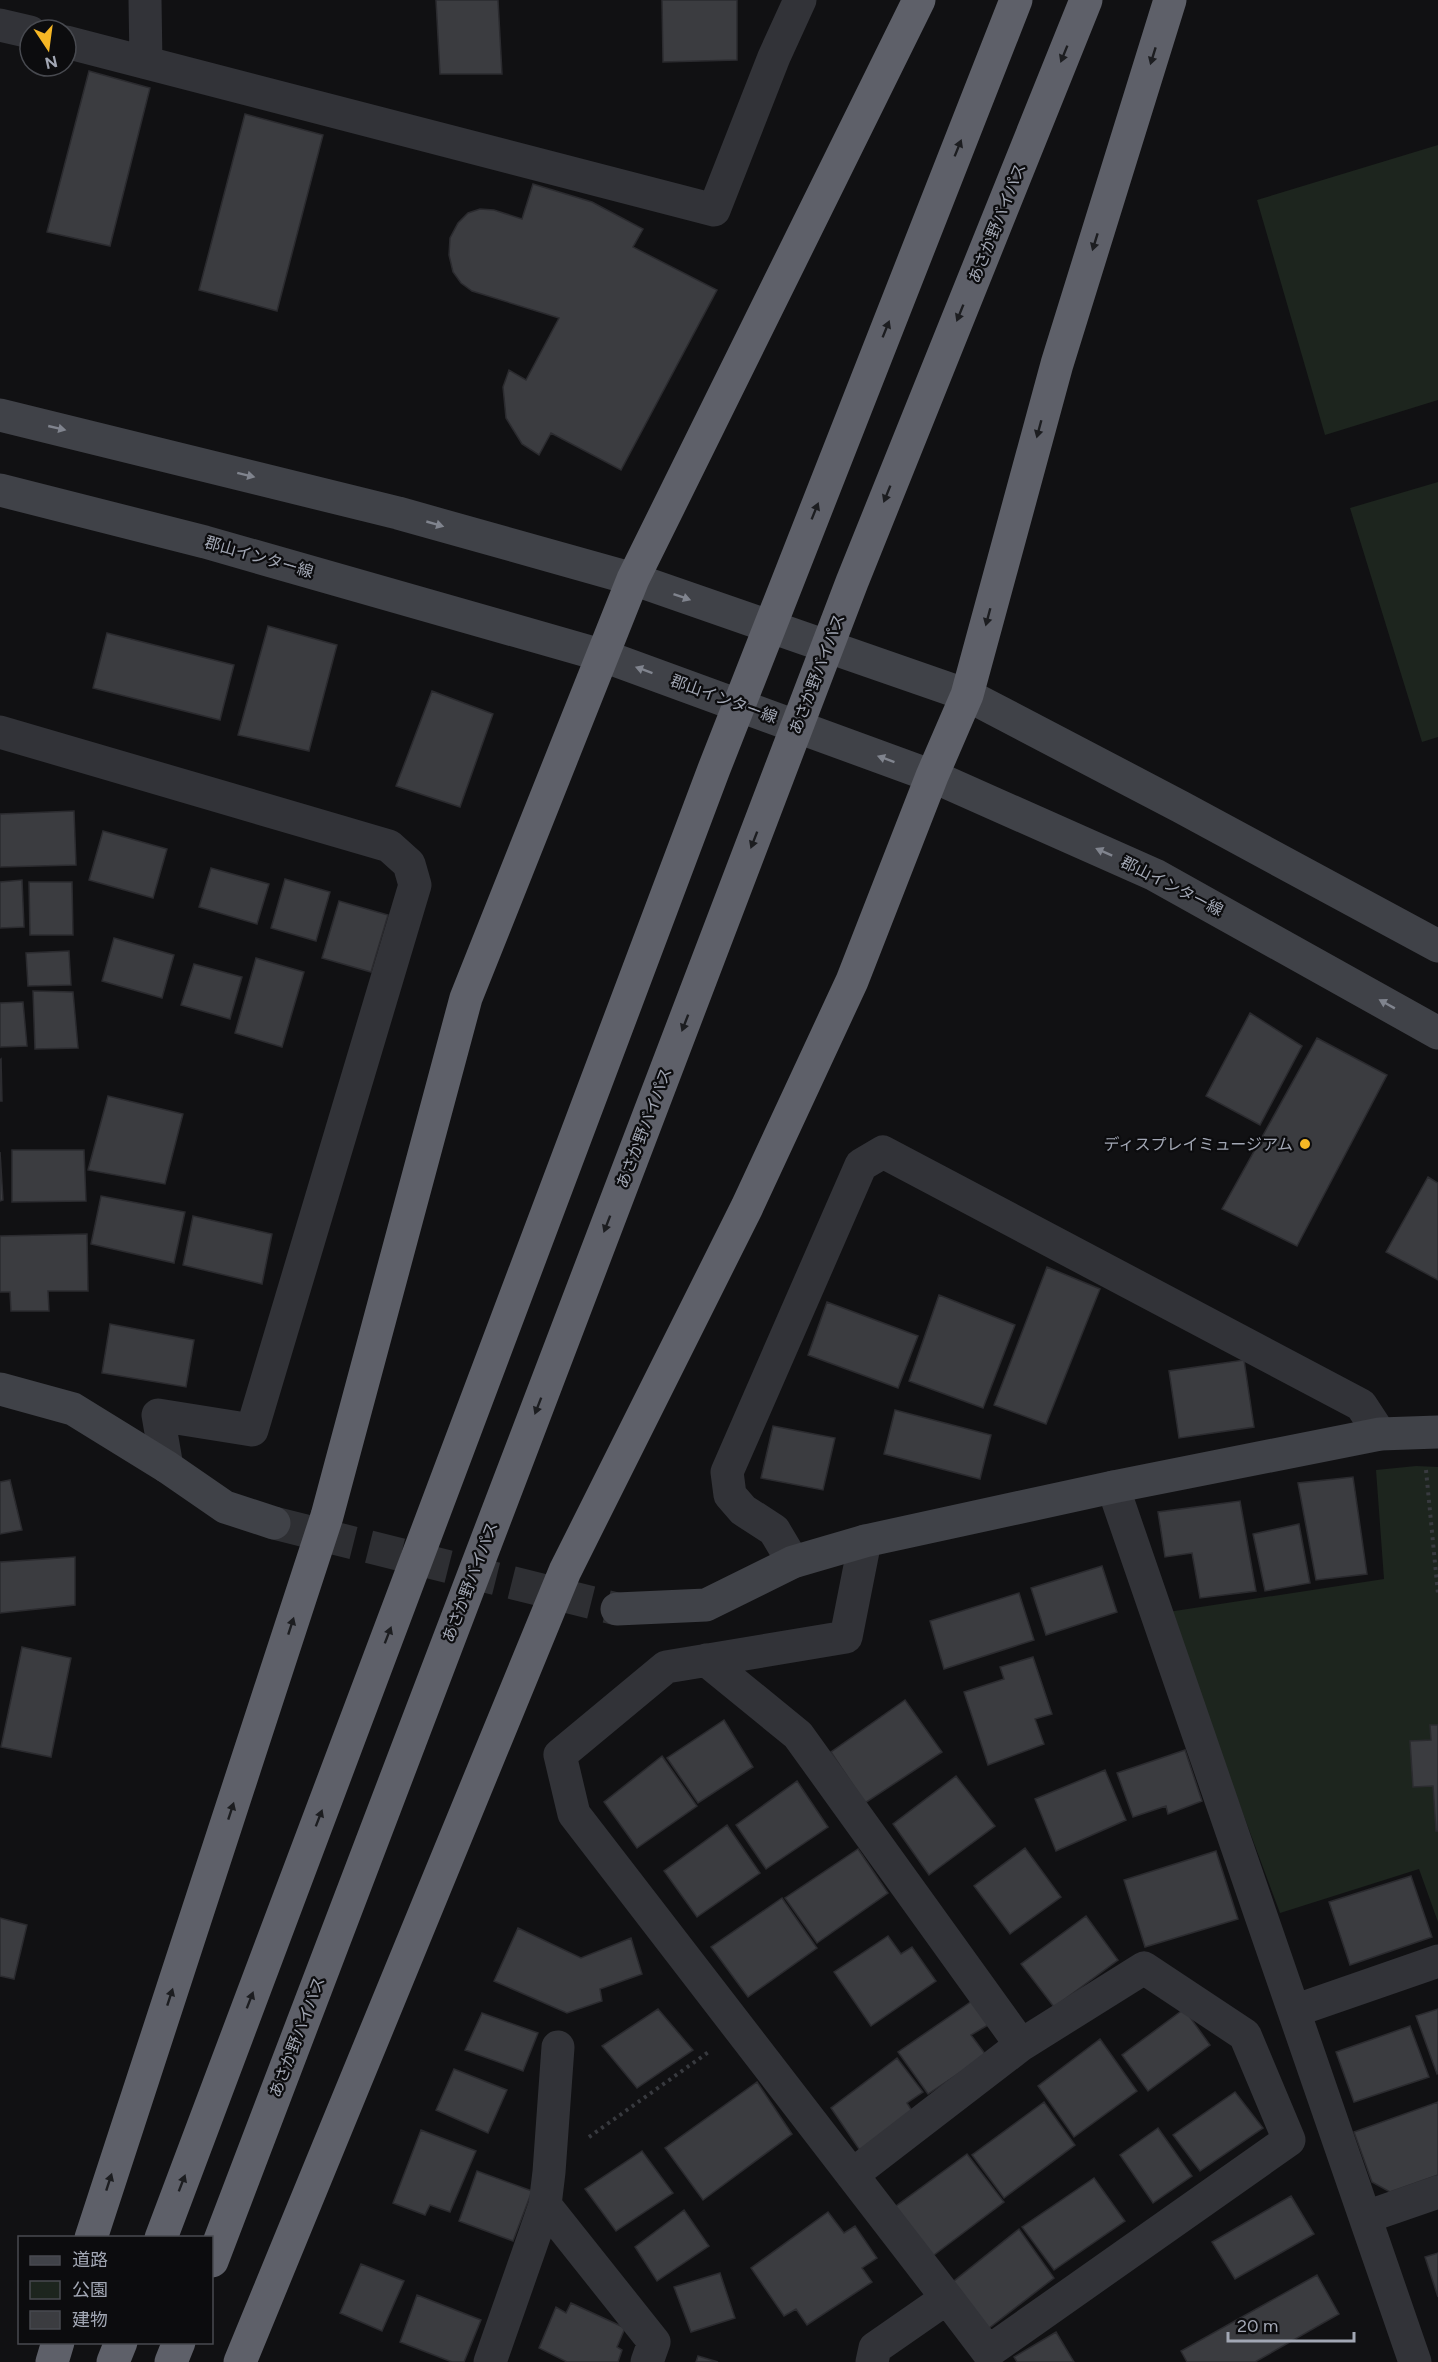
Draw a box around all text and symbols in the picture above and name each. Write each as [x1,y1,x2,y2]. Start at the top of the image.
north arrow [18,18,78,78]
one-way arrow [1059,46,1069,64]
one-way arrow [1147,47,1157,65]
text: N [43,51,59,73]
one-way arrow [954,139,963,157]
street label: あさか野バイパス [964,160,1030,286]
one-way arrow [1090,233,1099,251]
one-way arrow [955,304,964,322]
one-way arrow [881,320,891,338]
one-way arrow [1034,420,1043,438]
one-way arrow [48,423,66,433]
one-way arrow [237,471,255,480]
one-way arrow [882,485,892,503]
one-way arrow [810,502,820,520]
one-way arrow [426,519,444,529]
street label: 郡山インター線 [203,532,315,582]
one-way arrow [674,592,692,602]
one-way arrow [983,608,992,626]
street label: あさか野バイパス [785,611,849,737]
one-way arrow [635,665,653,675]
street label: 郡山インター線 [668,671,780,727]
one-way arrow [877,754,895,764]
one-way arrow [749,832,759,850]
one-way arrow [1095,847,1113,857]
street label: 郡山インター線 [1118,852,1226,920]
one-way arrow [1378,999,1395,1009]
one-way arrow [679,1014,689,1032]
street label: あさか野バイパス [612,1065,676,1191]
place label: ディスプレイミュージアム [1104,1135,1293,1154]
marker: ディスプレイミュージアム [1298,1137,1312,1151]
one-way arrow [602,1216,612,1234]
one-way arrow [532,1398,542,1416]
street label: あさか野バイパス [438,1519,502,1645]
one-way arrow [287,1617,297,1635]
one-way arrow [383,1626,393,1644]
one-way arrow [227,1802,236,1820]
one-way arrow [315,1809,324,1827]
street label: あさか野バイパス [265,1974,329,2100]
one-way arrow [166,1988,175,2006]
one-way arrow [246,1991,256,2009]
one-way arrow [105,2173,115,2191]
one-way arrow [177,2174,187,2192]
legend [18,2236,213,2344]
text: 道路 [72,2249,108,2271]
text: 公園 [72,2279,108,2301]
scale bar [1228,2305,1354,2343]
text: 建物 [72,2309,108,2331]
text: 20 m [1237,2315,1278,2337]

